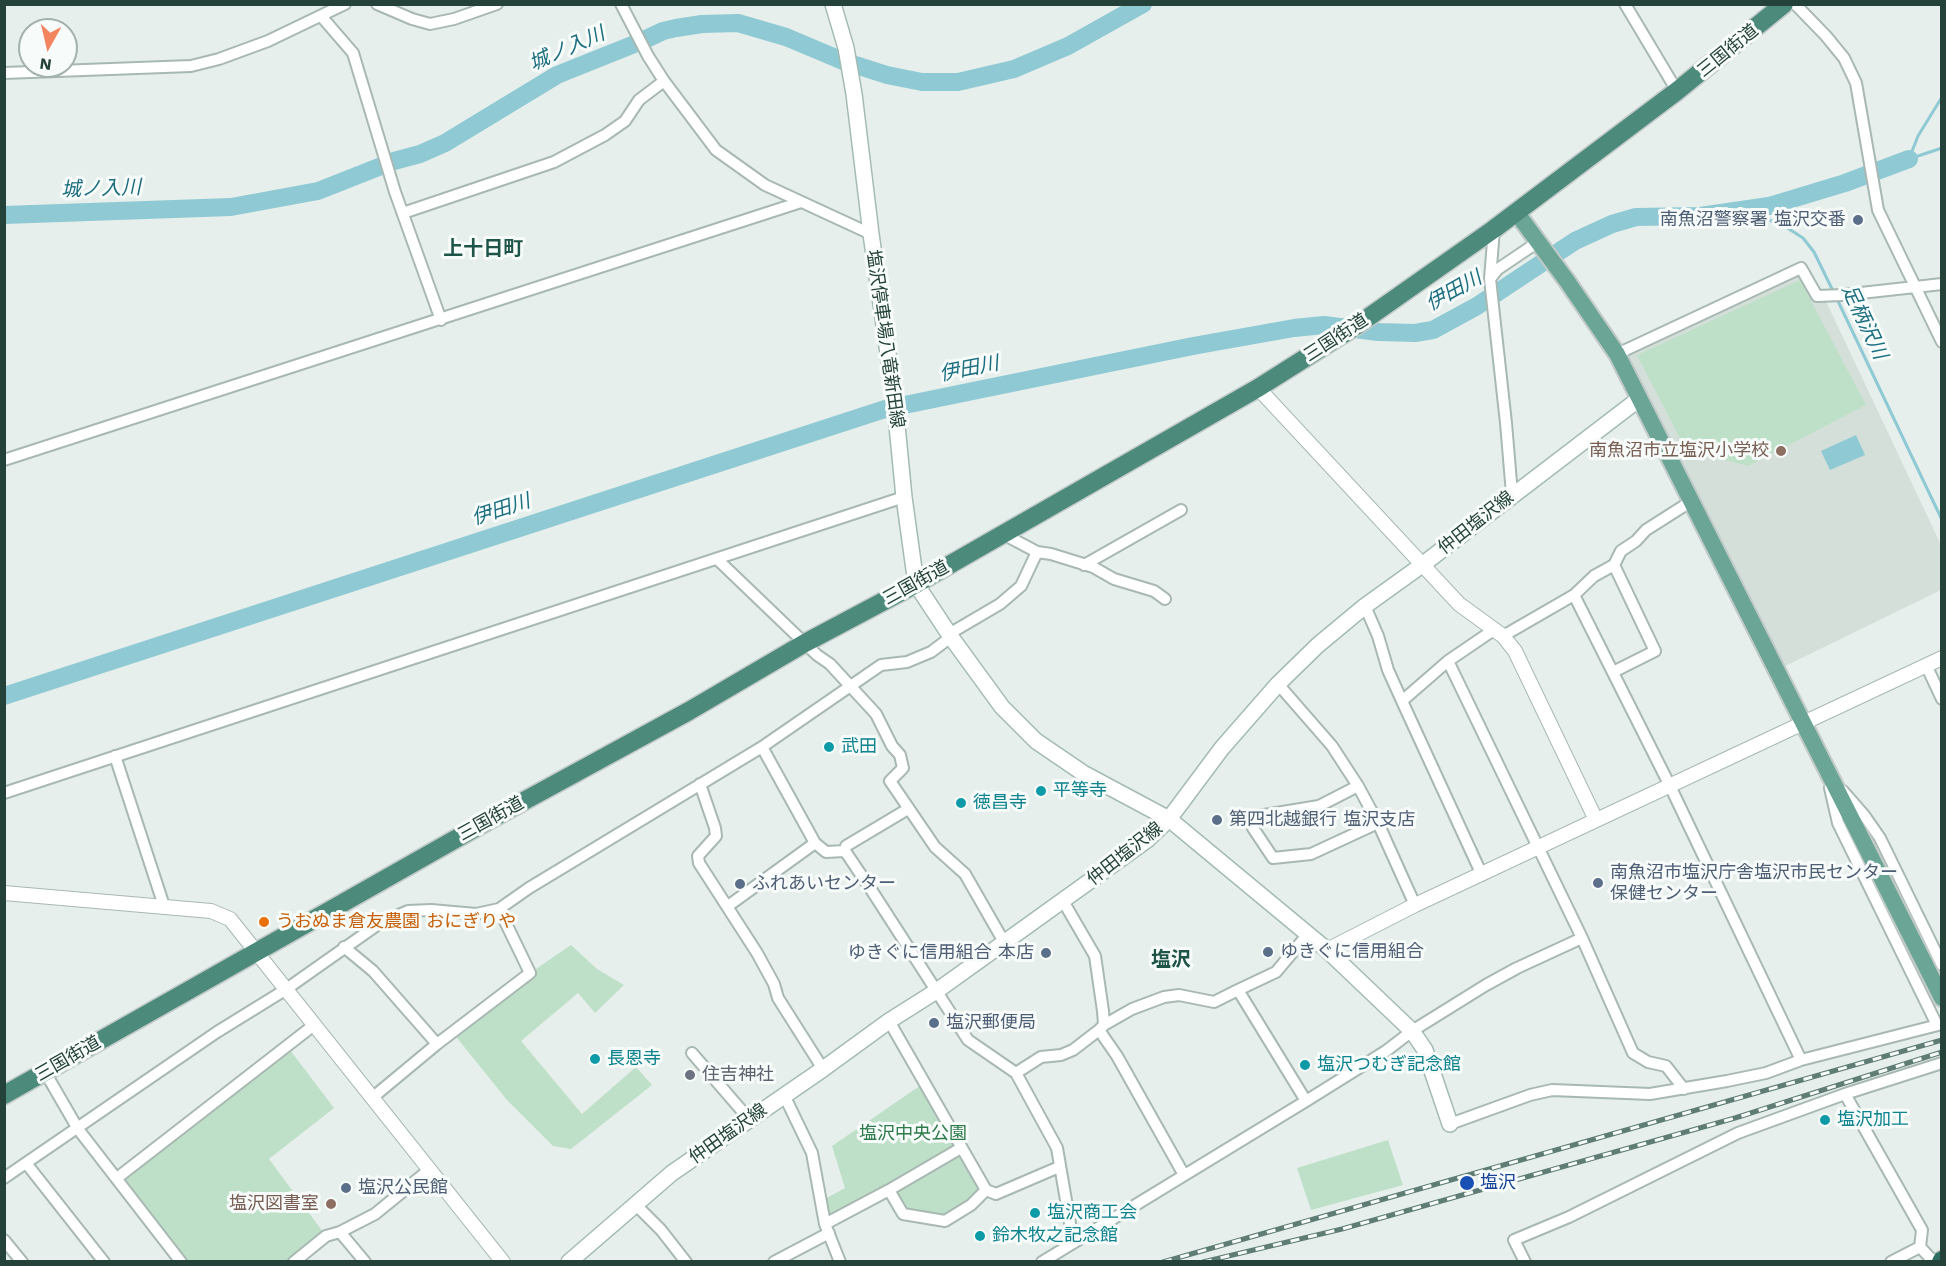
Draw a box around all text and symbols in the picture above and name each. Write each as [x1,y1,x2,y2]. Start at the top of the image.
north arrow [18,18,78,78]
street label: 三国街道 [1693,20,1763,82]
water label: 城ノ入川 [526,22,608,76]
text: N [39,54,53,75]
water label: 城ノ入川 [61,176,141,202]
place label: 南魚沼警察署 塩沢交番 [1660,209,1846,231]
marker: 南魚沼警察署 塩沢交番 [1851,213,1865,227]
district label: 上十日町 [443,237,523,261]
street label: 塩沢停車場八竜新田線 [862,248,908,430]
water label: 伊田川 [1422,266,1486,316]
water label: 足柄沢川 [1836,281,1892,363]
street label: 三国街道 [1300,309,1372,367]
water label: 伊田川 [937,351,1001,387]
place label: 南魚沼市立塩沢小学校 [1589,440,1769,462]
marker: 南魚沼市立塩沢小学校 [1774,444,1788,458]
street label: 仲田塩沢線 [1434,487,1518,559]
water label: 伊田川 [469,489,533,531]
street label: 三国街道 [879,556,953,610]
place label: 武田 [841,736,877,758]
marker: 武田 [822,740,836,754]
place label: 平等寺 [1053,780,1107,802]
marker: 平等寺 [1034,784,1048,798]
street label: 三国街道 [454,792,528,846]
place label: 徳昌寺 [973,792,1027,814]
marker: 徳昌寺 [954,796,968,810]
place label: 第四北越銀行 塩沢支店 [1229,809,1415,831]
marker: 第四北越銀行 塩沢支店 [1210,813,1224,827]
street label: 仲田塩沢線 [1083,818,1167,890]
place label: 南魚沼市塩沢庁舎塩沢市民センター 保健センター [1610,862,1898,904]
place label: ふれあいセンター [752,873,896,895]
marker: 南魚沼市塩沢庁舎塩沢市民センター 保健センター [1591,876,1605,890]
marker: ふれあいセンター [733,877,747,891]
place label: うおぬま倉友農園 おにぎりや [276,911,516,933]
marker: うおぬま倉友農園 おにぎりや [257,915,271,929]
place label: ゆきぐに信用組合 [1280,941,1424,963]
place label: ゆきぐに信用組合 本店 [848,942,1034,964]
marker: ゆきぐに信用組合 [1261,945,1275,959]
marker: ゆきぐに信用組合 本店 [1039,946,1053,960]
district label: 塩沢 [1151,948,1191,972]
place label: 塩沢郵便局 [946,1012,1036,1034]
marker: 塩沢郵便局 [927,1016,941,1030]
street label: 三国街道 [31,1032,105,1086]
place label: 長恩寺 [607,1048,661,1070]
marker: 長恩寺 [588,1052,602,1066]
place label: 塩沢つむぎ記念館 [1317,1054,1461,1076]
marker: 塩沢つむぎ記念館 [1298,1058,1312,1072]
place label: 住吉神社 [702,1064,774,1086]
marker: 住吉神社 [683,1068,697,1082]
street label: 仲田塩沢線 [685,1099,771,1169]
place label: 塩沢加工 [1837,1109,1909,1131]
marker: 塩沢加工 [1818,1113,1832,1127]
park label: 塩沢中央公園 [859,1123,967,1145]
place label: 塩沢 [1480,1172,1516,1194]
marker: 塩沢 [1458,1174,1476,1192]
place label: 塩沢公民館 [358,1177,448,1199]
marker: 塩沢公民館 [339,1181,353,1195]
place label: 塩沢図書室 [229,1193,319,1215]
marker: 塩沢図書室 [324,1197,338,1211]
place label: 塩沢商工会 [1047,1202,1137,1224]
marker: 塩沢商工会 [1028,1206,1042,1220]
place label: 鈴木牧之記念館 [992,1225,1118,1247]
marker: 鈴木牧之記念館 [973,1229,987,1243]

